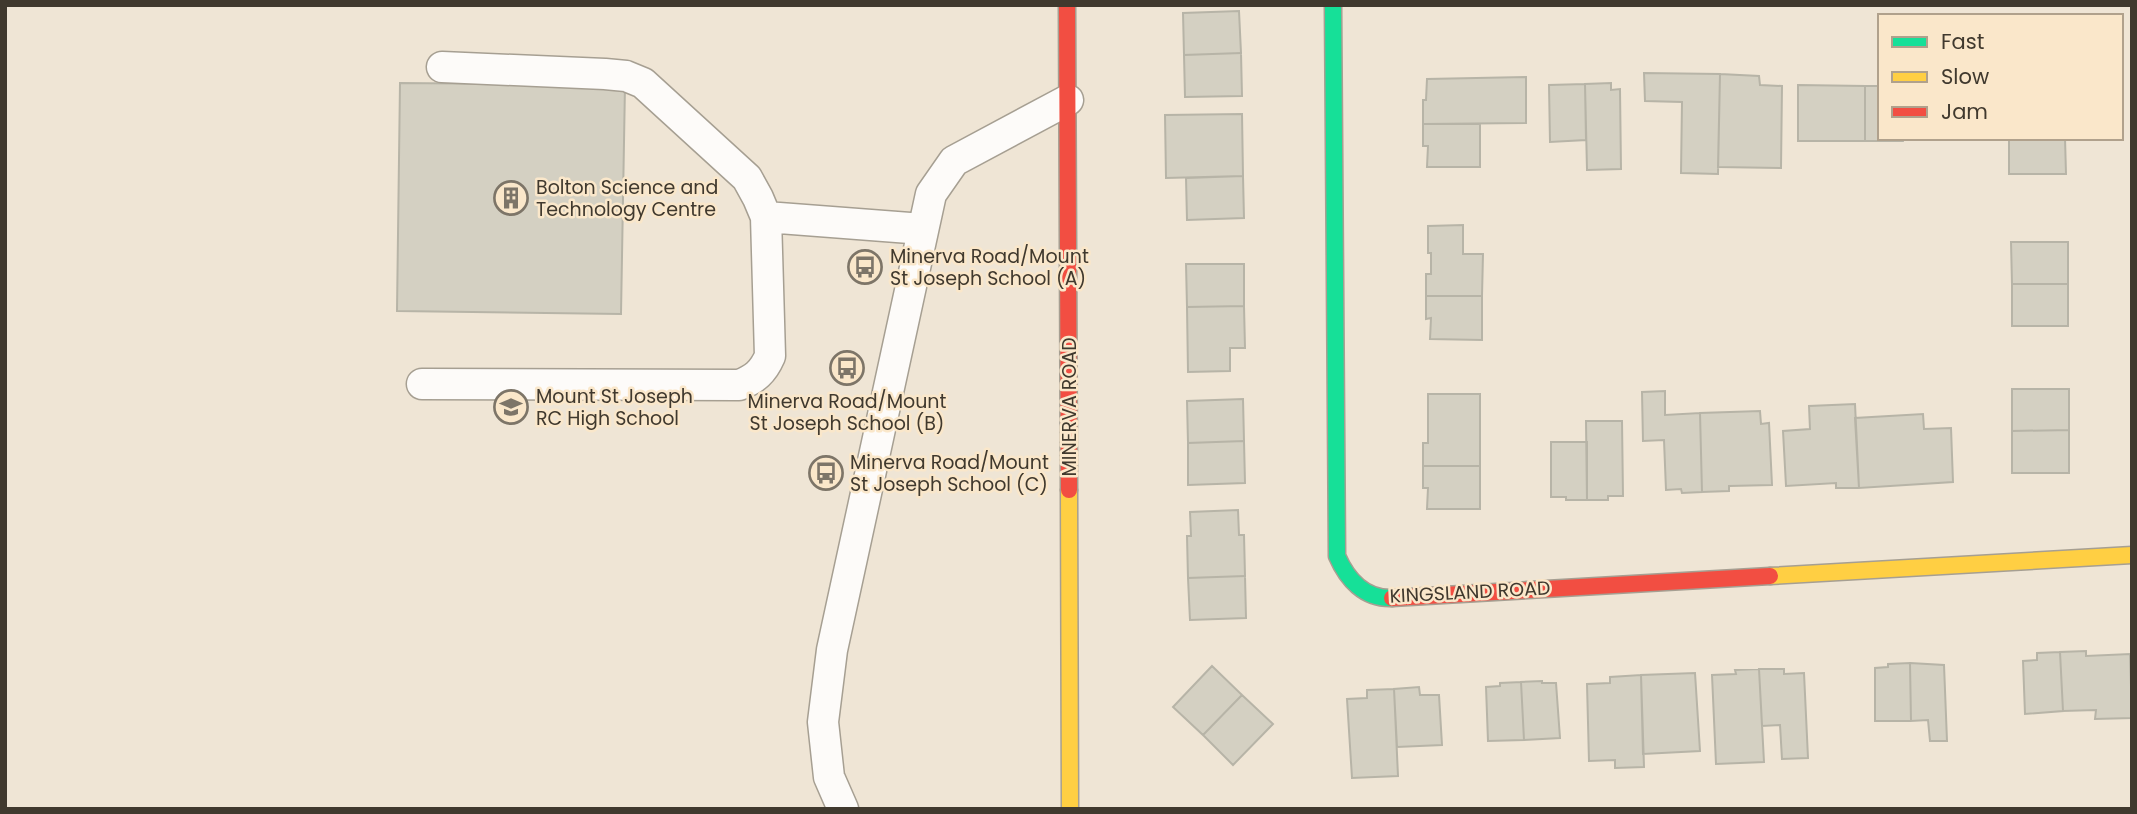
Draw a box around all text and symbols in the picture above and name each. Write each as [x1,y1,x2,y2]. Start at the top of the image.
legend [1878,14,2123,140]
text: Fast [1941,27,1984,56]
text: Slow [1941,62,1989,91]
text: Jam [1941,97,1988,126]
place label: Bolton Science and Technology Centre [536,174,718,223]
building icon: Bolton Science and Technology Centre [492,179,530,217]
place label: Minerva Road/Mount St Joseph School (A) [890,243,1089,292]
bus stop icon: Minerva Road/Mount St Joseph School (A) [846,248,884,286]
street label: MINERVA ROAD [1056,337,1083,477]
bus stop icon: Minerva Road/Mount St Joseph School (B) [828,349,866,387]
place label: Mount St Joseph RC High School [536,383,693,432]
school or university icon: Mount St Joseph RC High School [492,388,530,426]
place label: Minerva Road/Mount St Joseph School (B) [748,388,946,437]
place label: Minerva Road/Mount St Joseph School (C) [850,449,1049,498]
bus stop icon: Minerva Road/Mount St Joseph School (C) [807,454,845,492]
street label: KINGSLAND ROAD [1389,574,1551,610]

